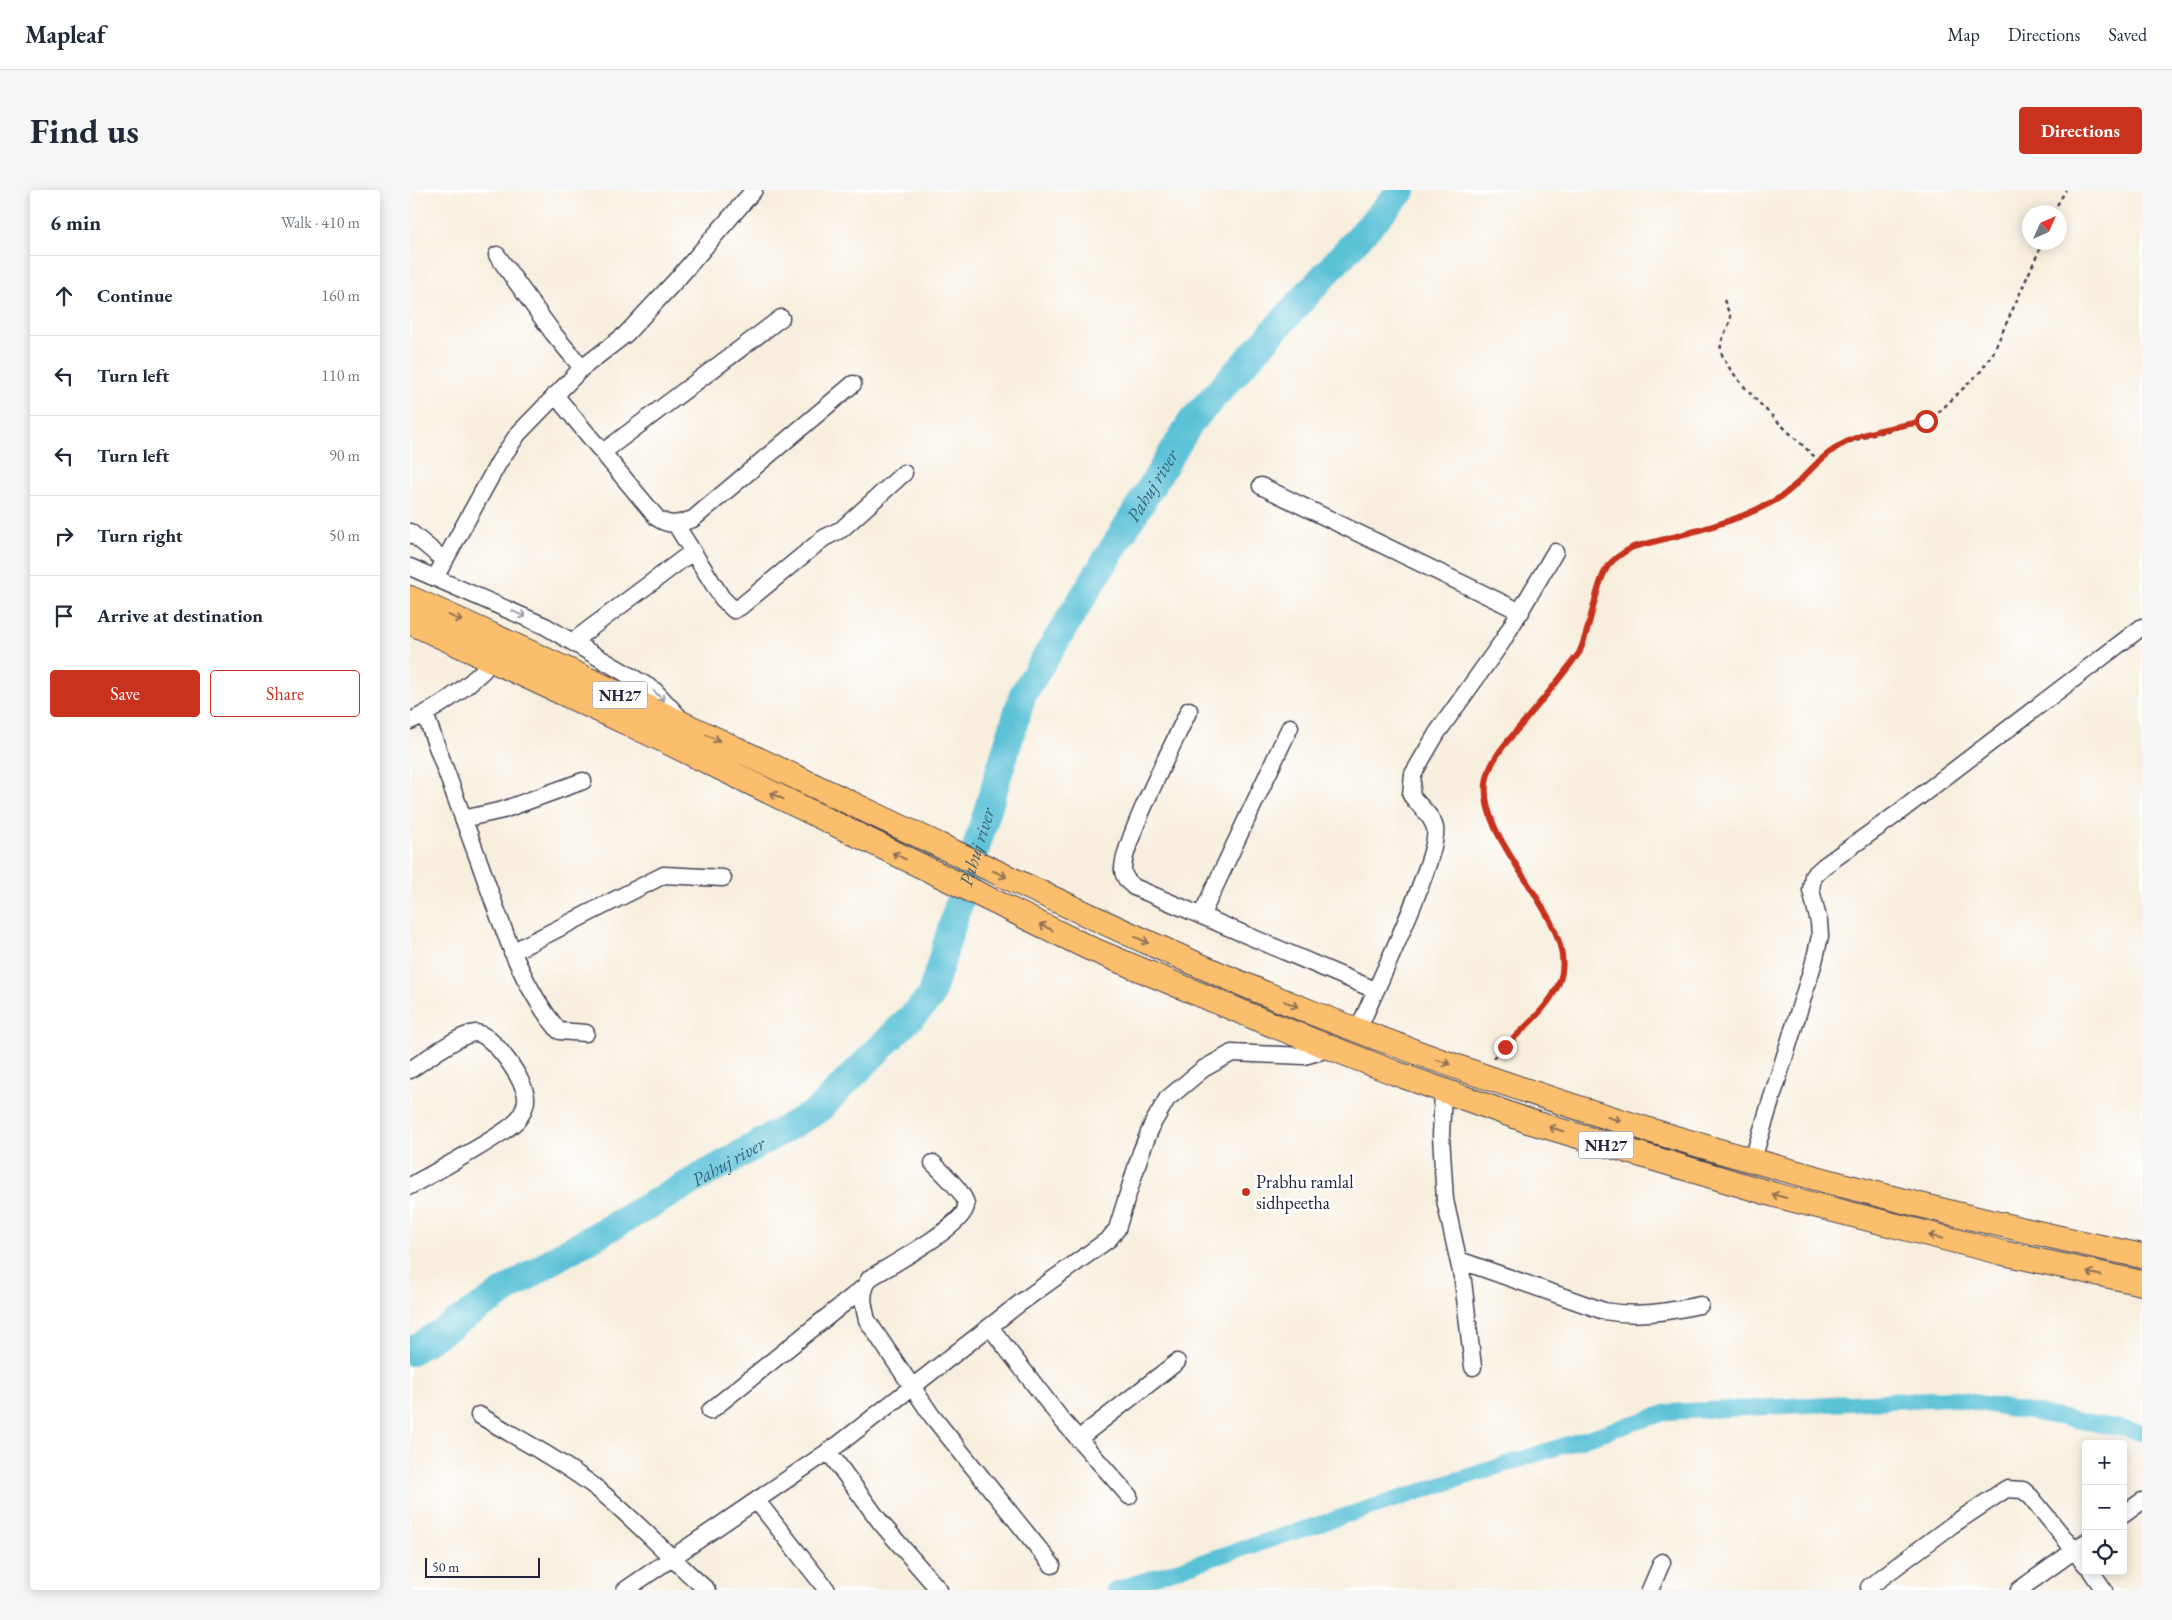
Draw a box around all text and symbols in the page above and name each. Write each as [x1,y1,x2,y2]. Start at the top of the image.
text: Mapleaf [25,19,106,50]
text: Map [1948,23,1980,46]
text: Directions [2008,23,2080,46]
text: Saved [2108,23,2147,46]
button: Directions [2019,107,2142,154]
text: Find us [30,108,139,153]
north arrow [2022,205,2067,250]
text: 6 min [50,209,101,236]
text: Walk · 410 m [281,212,360,233]
icon: ahead [50,282,78,310]
text: Continue [97,283,172,308]
text: 160 m [321,285,360,306]
icon: left [50,362,78,390]
text: Turn left [97,363,169,388]
text: 110 m [321,365,360,386]
route start [1915,410,1938,433]
icon: left [50,442,78,470]
text: Turn left [97,443,169,468]
water label: Pahuj river [1120,444,1184,527]
text: 90 m [329,445,360,466]
icon: right [50,522,78,550]
text: Turn right [97,523,183,548]
text: 50 m [329,525,360,546]
icon: arrive [50,602,78,630]
text: Arrive at destination [97,603,263,628]
one-way arrow [511,610,526,620]
one-way arrow [447,613,462,623]
button: Save [50,670,200,717]
button: Share [210,670,360,717]
road number: NH27 [592,682,648,708]
one-way arrow [652,690,665,702]
one-way arrow [705,734,720,743]
one-way arrow [770,791,785,800]
water label: Pahuj river [953,804,1001,889]
one-way arrow [892,851,907,860]
one-way arrow [992,869,1007,879]
one-way arrow [1038,922,1053,932]
one-way arrow [1134,935,1149,945]
one-way arrow [1283,1000,1298,1010]
route end [1494,1036,1517,1059]
one-way arrow [1435,1058,1450,1067]
one-way arrow [1606,1114,1622,1124]
one-way arrow [1548,1124,1564,1134]
water label: Pahuj river [687,1131,770,1192]
road number: NH27 [1578,1132,1634,1158]
place label: Prabhu ramlal sidhpeetha [1256,1170,1354,1214]
marker: Prabhu ramlal sidhpeetha [1240,1186,1252,1198]
one-way arrow [1771,1190,1787,1200]
one-way arrow [1928,1232,1944,1241]
one-way arrow [2087,1268,2103,1278]
map controls [2082,1440,2127,1575]
button: + [2082,1440,2127,1485]
button: − [2082,1485,2127,1530]
button: locate [2082,1530,2127,1575]
scale bar [425,1555,540,1578]
text: 50 m [432,1558,459,1576]

